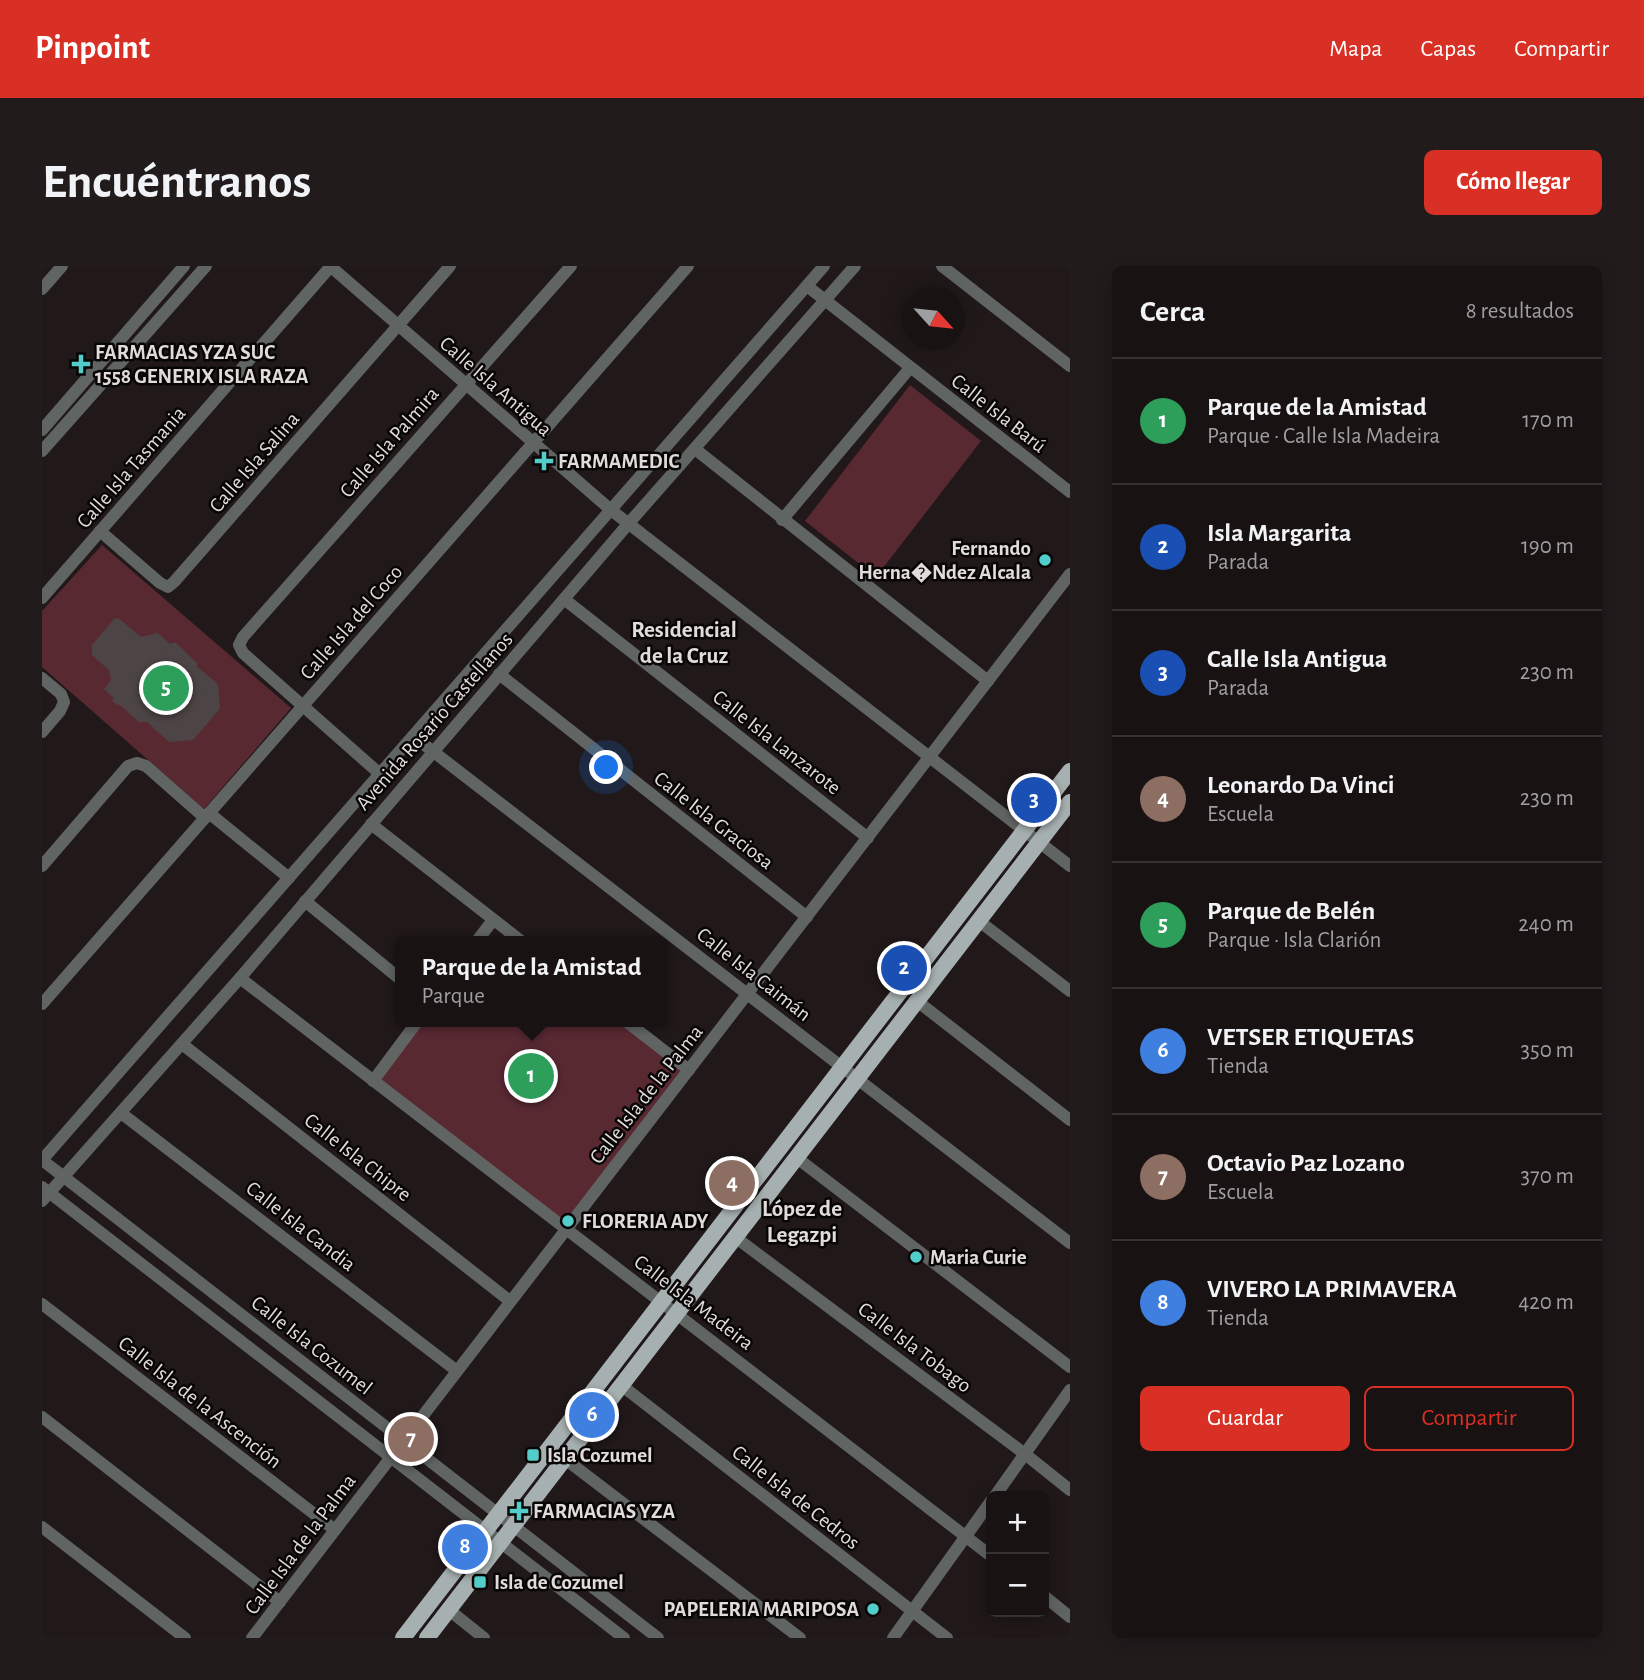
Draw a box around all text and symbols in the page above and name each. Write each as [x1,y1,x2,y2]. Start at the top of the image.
text: Pinpoint [35,32,150,65]
text: Mapa [1329,37,1382,61]
text: Capas [1420,37,1476,61]
text: Compartir [1514,37,1609,61]
button: Cómo llegar [1424,150,1602,215]
text: Encuéntranos [42,158,311,207]
north arrow [902,287,965,350]
text: Cerca [1140,297,1205,327]
text: 8 resultados [1466,300,1574,323]
street label: Calle Isla Antigua [436,332,556,441]
place label: FARMACIAS YZA SUC 1558 GENERIX ISLA RAZA [95,342,309,387]
marker: FARMACIAS YZA SUC 1558 GENERIX ISLA RAZA [73,356,89,372]
street label: Calle Isla Barú [947,370,1050,457]
street label: Calle Isla Palmira [336,383,443,502]
text: Parque de la Amistad [1207,394,1427,420]
street label: Calle Isla Tasmania [73,402,190,532]
street label: Calle Isla Salina [205,408,304,517]
text: 1 [1159,409,1167,432]
text: 170 m [1522,409,1574,432]
text: Parque · Calle Isla Madeira [1207,425,1440,448]
place label: FARMAMEDIC [558,451,679,472]
marker: FARMAMEDIC [536,453,552,469]
text: Isla Margarita [1207,520,1352,546]
text: 2 [1158,535,1168,558]
text: 190 m [1521,535,1574,558]
place label: Fernando Herna�Ndez Alcala [858,538,1031,583]
text: Parada [1207,551,1269,574]
marker: Fernando Herna�Ndez Alcala [1037,552,1053,568]
street label: Calle Isla del Coco [296,561,407,684]
district label: Residencial de la Cruz [631,619,737,668]
street label: Avenida Rosario Castellanos [352,629,517,814]
text: Calle Isla Antigua [1207,646,1387,672]
text: 3 [1158,661,1168,684]
text: 230 m [1520,661,1574,684]
pin: 5 [143,662,189,714]
text: Parada [1207,677,1269,700]
street label: Calle Isla Lanzarote [709,686,845,799]
your location [589,750,623,784]
street label: Calle Isla Graciosa [650,768,777,873]
text: Leonardo Da Vinci [1207,772,1395,798]
pin: 3 [1011,774,1057,826]
text: 4 [1157,787,1169,810]
text: 230 m [1520,787,1574,810]
text: Escuela [1207,803,1274,826]
text: Parque de Belén [1207,898,1375,924]
text: 5 [1158,913,1168,936]
text: 240 m [1518,913,1574,936]
street label: Calle Isla Caimán [693,924,815,1025]
text: Parque · Isla Clarión [1207,929,1381,952]
popup [395,936,668,1027]
pin: 2 [881,942,927,994]
text: Parque de la Amistad [422,954,641,980]
text: Parque [422,985,485,1008]
street label: Calle Isla de la Palma [586,1021,707,1168]
text: VETSER ETIQUETAS [1207,1024,1414,1050]
text: 6 [1157,1039,1169,1062]
text: 350 m [1521,1039,1574,1062]
pin: 1 [508,1050,554,1102]
text: Tienda [1207,1055,1269,1078]
street label: Calle Isla Chipre [300,1109,415,1205]
text: Octavio Paz Lozano [1207,1150,1405,1176]
pin: 4 [709,1157,755,1209]
text: 7 [1158,1165,1168,1188]
text: 370 m [1521,1165,1574,1188]
street label: Calle Isla Candia [242,1177,360,1276]
text: Escuela [1207,1181,1274,1204]
district label: López de Legazpi [762,1198,842,1247]
place label: FLORERIA ADY [582,1211,708,1232]
marker: FLORERIA ADY [560,1213,576,1229]
place label: Maria Curie [930,1247,1027,1268]
marker: Maria Curie [908,1249,924,1265]
street label: Calle Isla Madeira [630,1251,758,1354]
text: VIVERO LA PRIMAVERA [1207,1276,1457,1302]
text: 8 [1157,1291,1169,1314]
text: 420 m [1518,1291,1574,1314]
street label: Calle Isla Cozumel [247,1292,376,1399]
street label: Calle Isla Tobago [854,1298,975,1397]
text: Tienda [1207,1307,1269,1330]
street label: Calle Isla de la Ascención [114,1332,285,1472]
button: Guardar [1140,1386,1350,1451]
button: Compartir [1364,1386,1574,1451]
pin: 6 [569,1389,615,1441]
pin: 7 [388,1413,434,1465]
street label: Calle Isla de Cedros [728,1441,863,1554]
place label: Isla Cozumel [547,1445,653,1466]
marker: Isla Cozumel [525,1447,541,1463]
street label: Calle Isla de la Palma [241,1470,360,1618]
map controls [986,1491,1049,1617]
button: + [986,1491,1049,1554]
place label: FARMACIAS YZA [533,1501,676,1522]
marker: FARMACIAS YZA [511,1503,527,1519]
pin: 8 [442,1521,488,1573]
button: − [986,1554,1049,1617]
place label: Isla de Cozumel [494,1572,624,1593]
marker: Isla de Cozumel [472,1574,488,1590]
place label: PAPELERIA MARIPOSA [663,1599,859,1620]
marker: PAPELERIA MARIPOSA [865,1601,881,1617]

